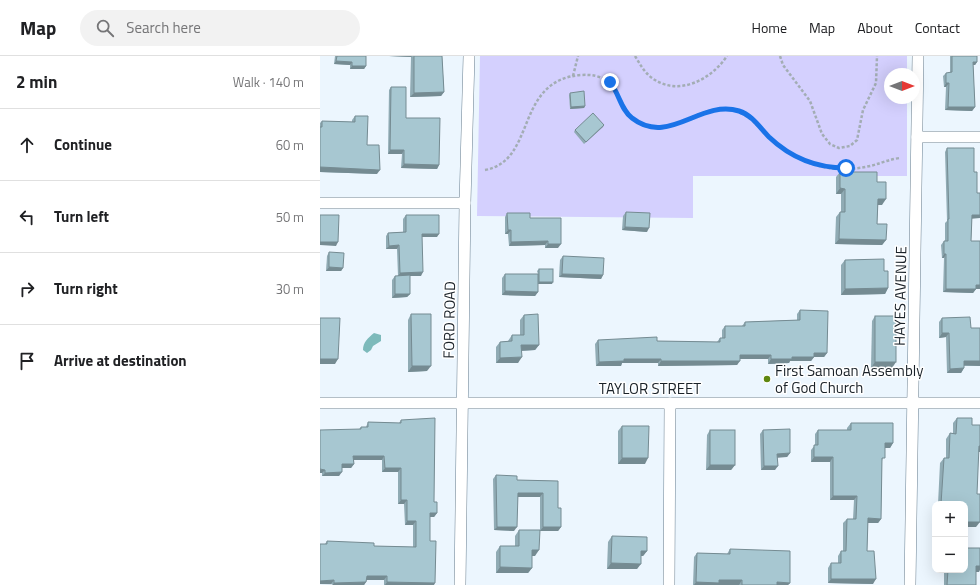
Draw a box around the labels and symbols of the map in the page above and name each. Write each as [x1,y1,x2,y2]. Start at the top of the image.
north arrow [884,68,920,104]
route end [601,73,619,91]
route start [837,159,855,177]
street label: HAYES AVENUE [888,246,912,346]
street label: FORD ROAD [437,281,461,359]
place label: First Samoan Assembly of God Church [775,359,924,399]
marker: First Samoan Assembly of God Church [762,374,772,384]
street label: TAYLOR STREET [599,377,701,400]

